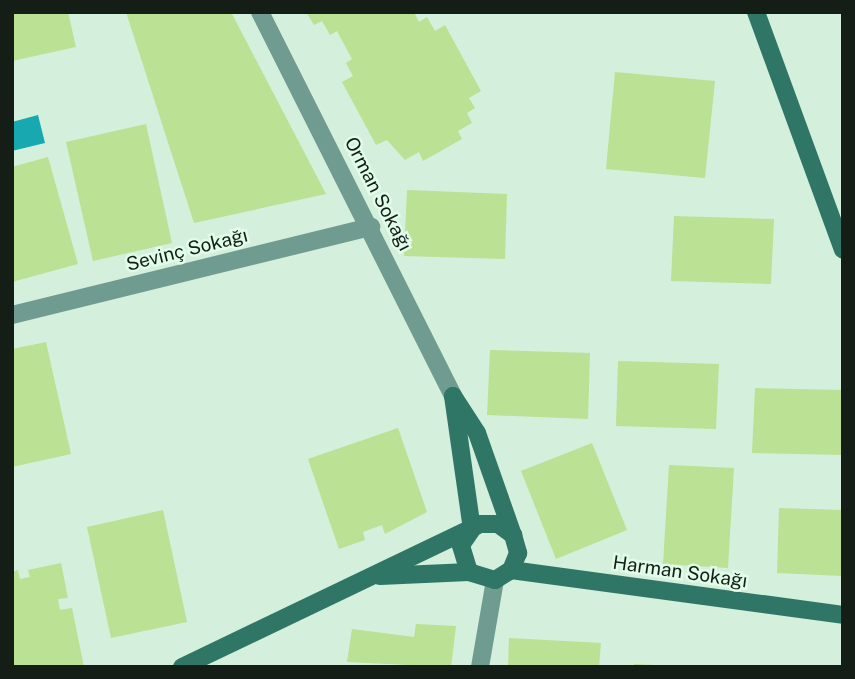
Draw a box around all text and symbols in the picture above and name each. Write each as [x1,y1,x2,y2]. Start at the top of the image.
street label: Orman Sokağı [340,133,416,255]
street label: Sevinç Sokağı [124,224,250,276]
street label: Harman Sokağı [611,551,749,593]

